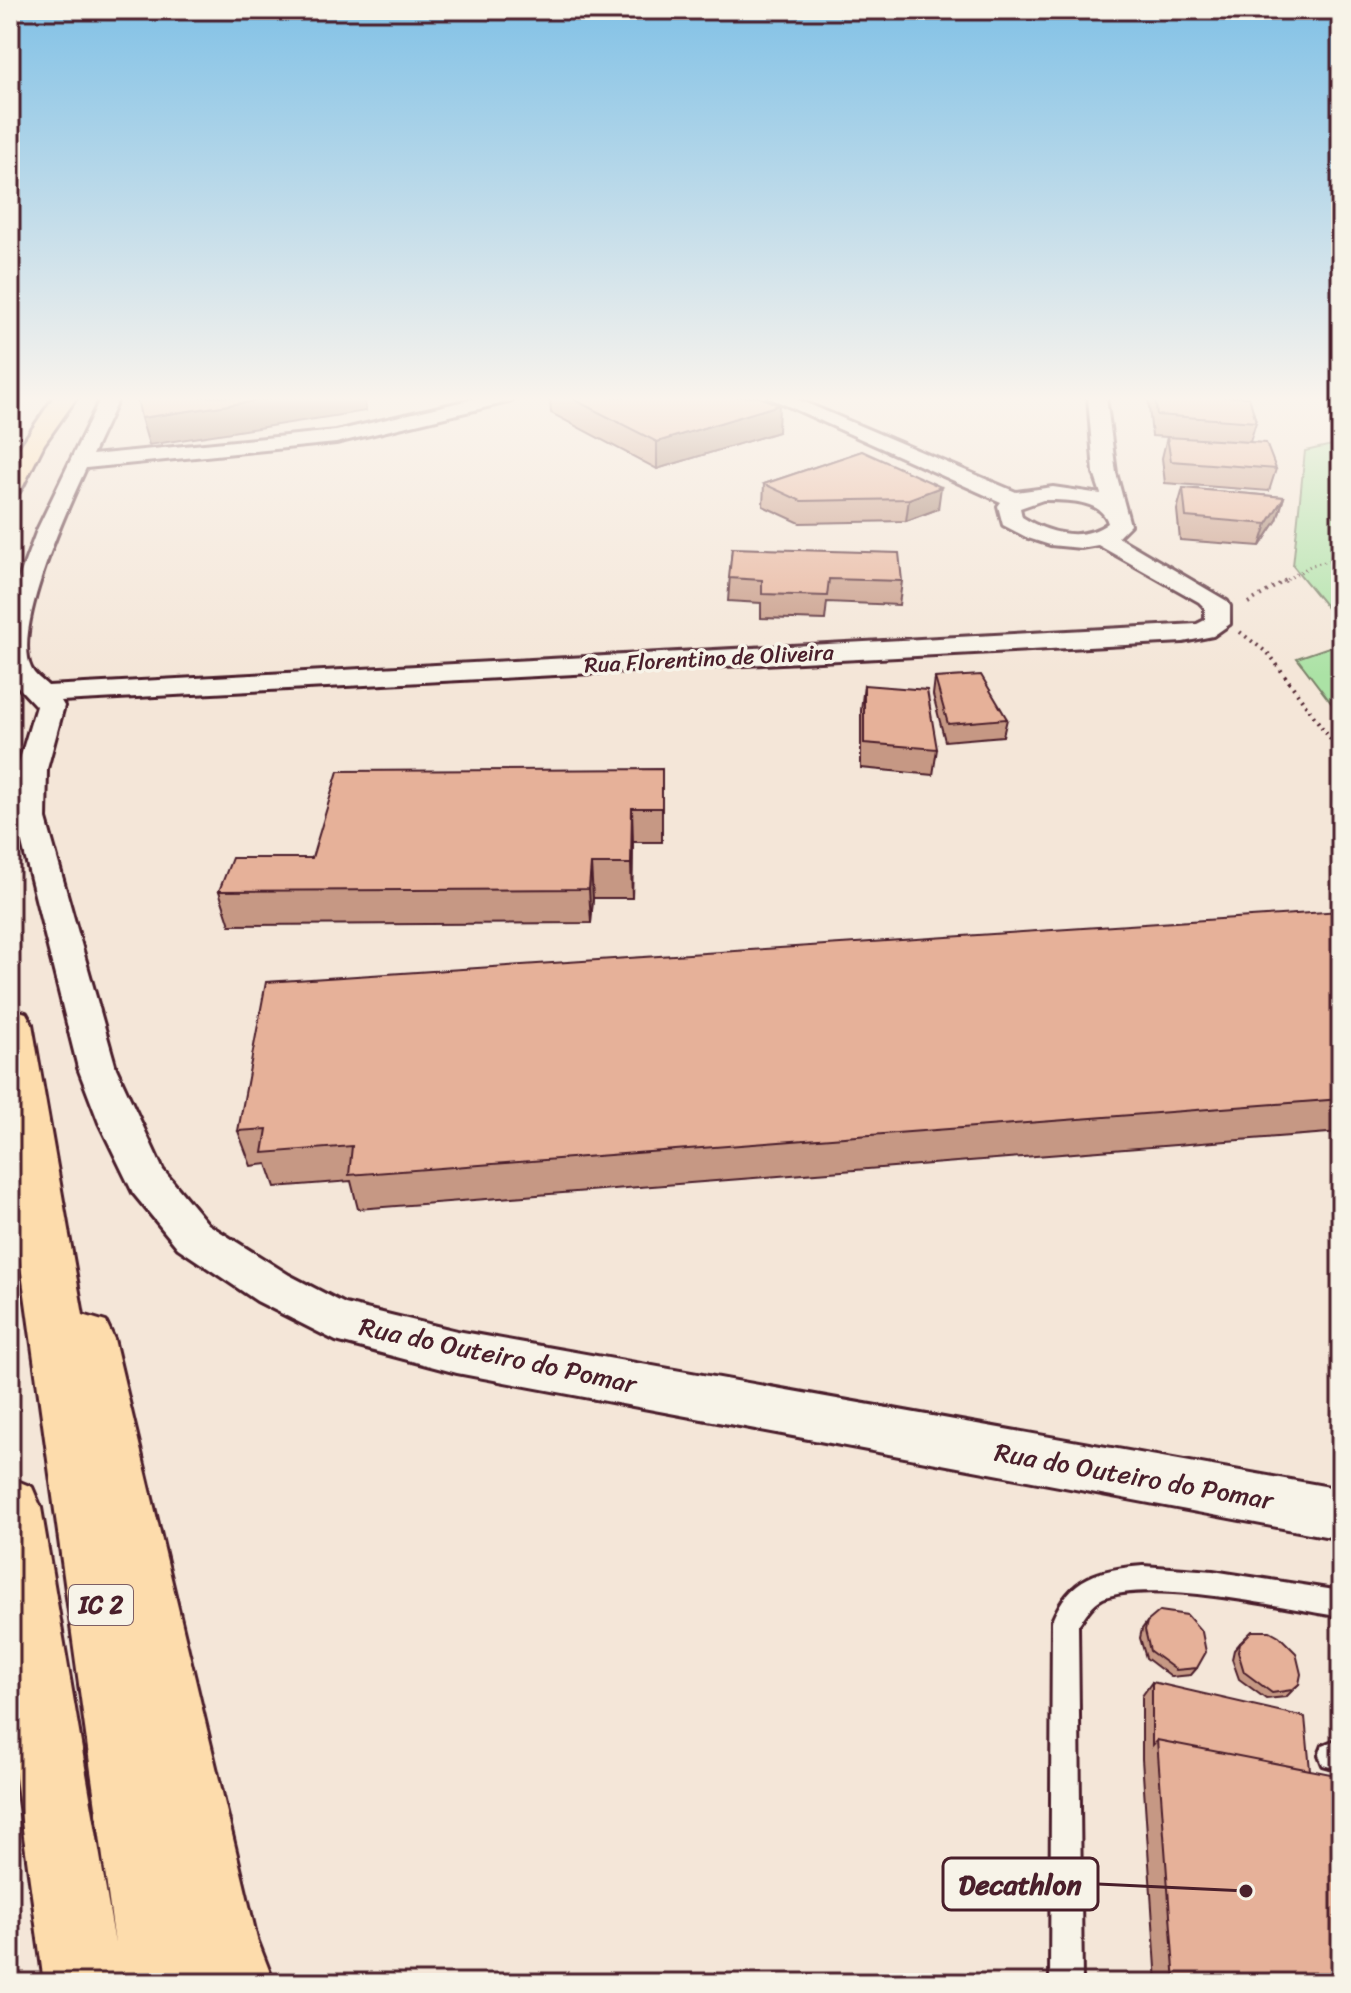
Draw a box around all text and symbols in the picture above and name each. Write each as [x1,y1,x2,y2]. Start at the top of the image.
street label: Rua Florentino de Oliveira [583,632,836,685]
street label: Rua do Outeiro do Pomar [355,1303,642,1407]
street label: Rua do Outeiro do Pomar [991,1429,1278,1523]
road number: IC 2 [69,1585,133,1625]
callout: Decathlon [943,1858,1098,1910]
text: Decathlon [958,1860,1082,1909]

